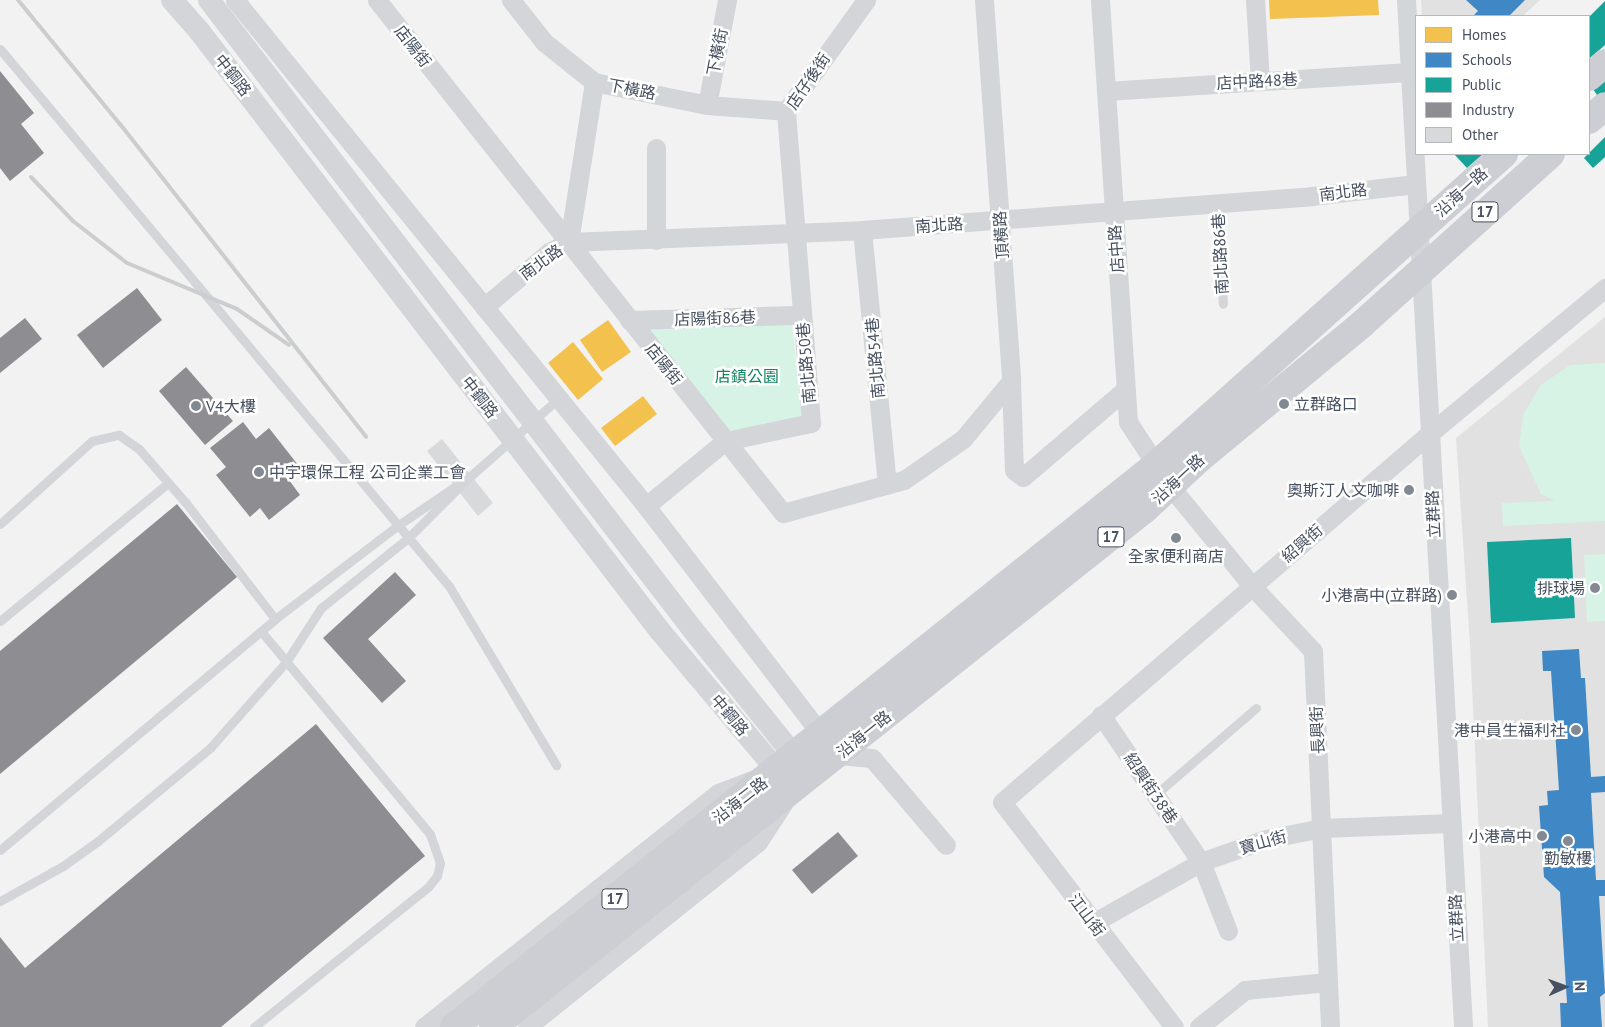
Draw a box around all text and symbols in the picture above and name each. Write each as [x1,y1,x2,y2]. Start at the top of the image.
legend [1415,15,1590,155]
street label: 店陽街 [391,21,435,71]
text: Homes [1462,25,1506,44]
street label: 下橫街 [703,27,731,77]
street label: 店仔後街 [782,49,834,113]
street label: 中鋼路 [211,50,255,100]
text: Schools [1462,50,1512,69]
street label: 店中路48巷 [1216,69,1298,93]
street label: 下橫路 [607,75,657,103]
text: Public [1462,75,1501,94]
text: Industry [1462,100,1514,119]
text: Other [1462,125,1498,144]
street label: 沿海一路 [1431,163,1491,221]
street label: 南北路 [1318,180,1368,204]
road number: 17 [1471,200,1499,224]
street label: 頂橫路 [990,210,1012,260]
street label: 南北路86巷 [1208,213,1232,295]
street label: 南北路 [914,214,964,236]
street label: 店中路 [1105,224,1127,274]
street label: 南北路 [516,240,566,284]
street label: 店陽街86巷 [674,307,756,329]
street label: 南北路54巷 [862,317,888,399]
street label: 南北路50巷 [793,322,819,404]
street label: 店陽街 [641,339,687,389]
park label: 店鎮公園 [715,366,779,386]
street label: 中鋼路 [458,372,502,422]
place label: 立群路口 [1294,394,1358,414]
place label: V4大樓 [206,396,256,416]
marker: 立群路口 [1278,398,1290,410]
marker: V4大樓 [190,400,202,412]
street label: 沿海一路 [1148,450,1208,508]
place label: 中宇環保工程 公司企業工會 [269,462,465,482]
marker: 中宇環保工程 公司企業工會 [253,466,265,478]
place label: 奧斯汀人文咖啡 [1287,480,1399,500]
marker: 奧斯汀人文咖啡 [1403,484,1415,496]
street label: 立群路 [1422,490,1444,538]
street label: 紹興街 [1278,520,1326,566]
road number: 17 [1097,524,1125,550]
marker: 全家便利商店 [1170,532,1182,544]
place label: 全家便利商店 [1128,546,1224,566]
place label: 排球場 [1537,578,1585,598]
marker: 排球場 [1589,582,1601,594]
place label: 小港高中(立群路) [1321,585,1442,605]
marker: 小港高中(立群路) [1446,589,1458,601]
street label: 中鋼路 [707,690,753,740]
street label: 沿海一路 [833,706,895,762]
street label: 長興街 [1306,706,1328,754]
place label: 港中員生福利社 [1454,720,1566,740]
marker: 港中員生福利社 [1570,724,1582,736]
street label: 紹興街38巷 [1120,749,1182,827]
street label: 沿海二路 [709,773,771,827]
street label: 寶山街 [1237,826,1289,858]
place label: 小港高中 [1468,826,1532,846]
marker: 小港高中 [1536,830,1548,842]
marker: 勤敏樓 [1562,835,1574,847]
place label: 勤敏樓 [1544,848,1592,868]
road number: 17 [601,886,629,912]
street label: 江山街 [1065,890,1109,940]
street label: 立群路 [1445,894,1467,942]
north arrow [1540,962,1590,1012]
text: N [1571,982,1589,991]

